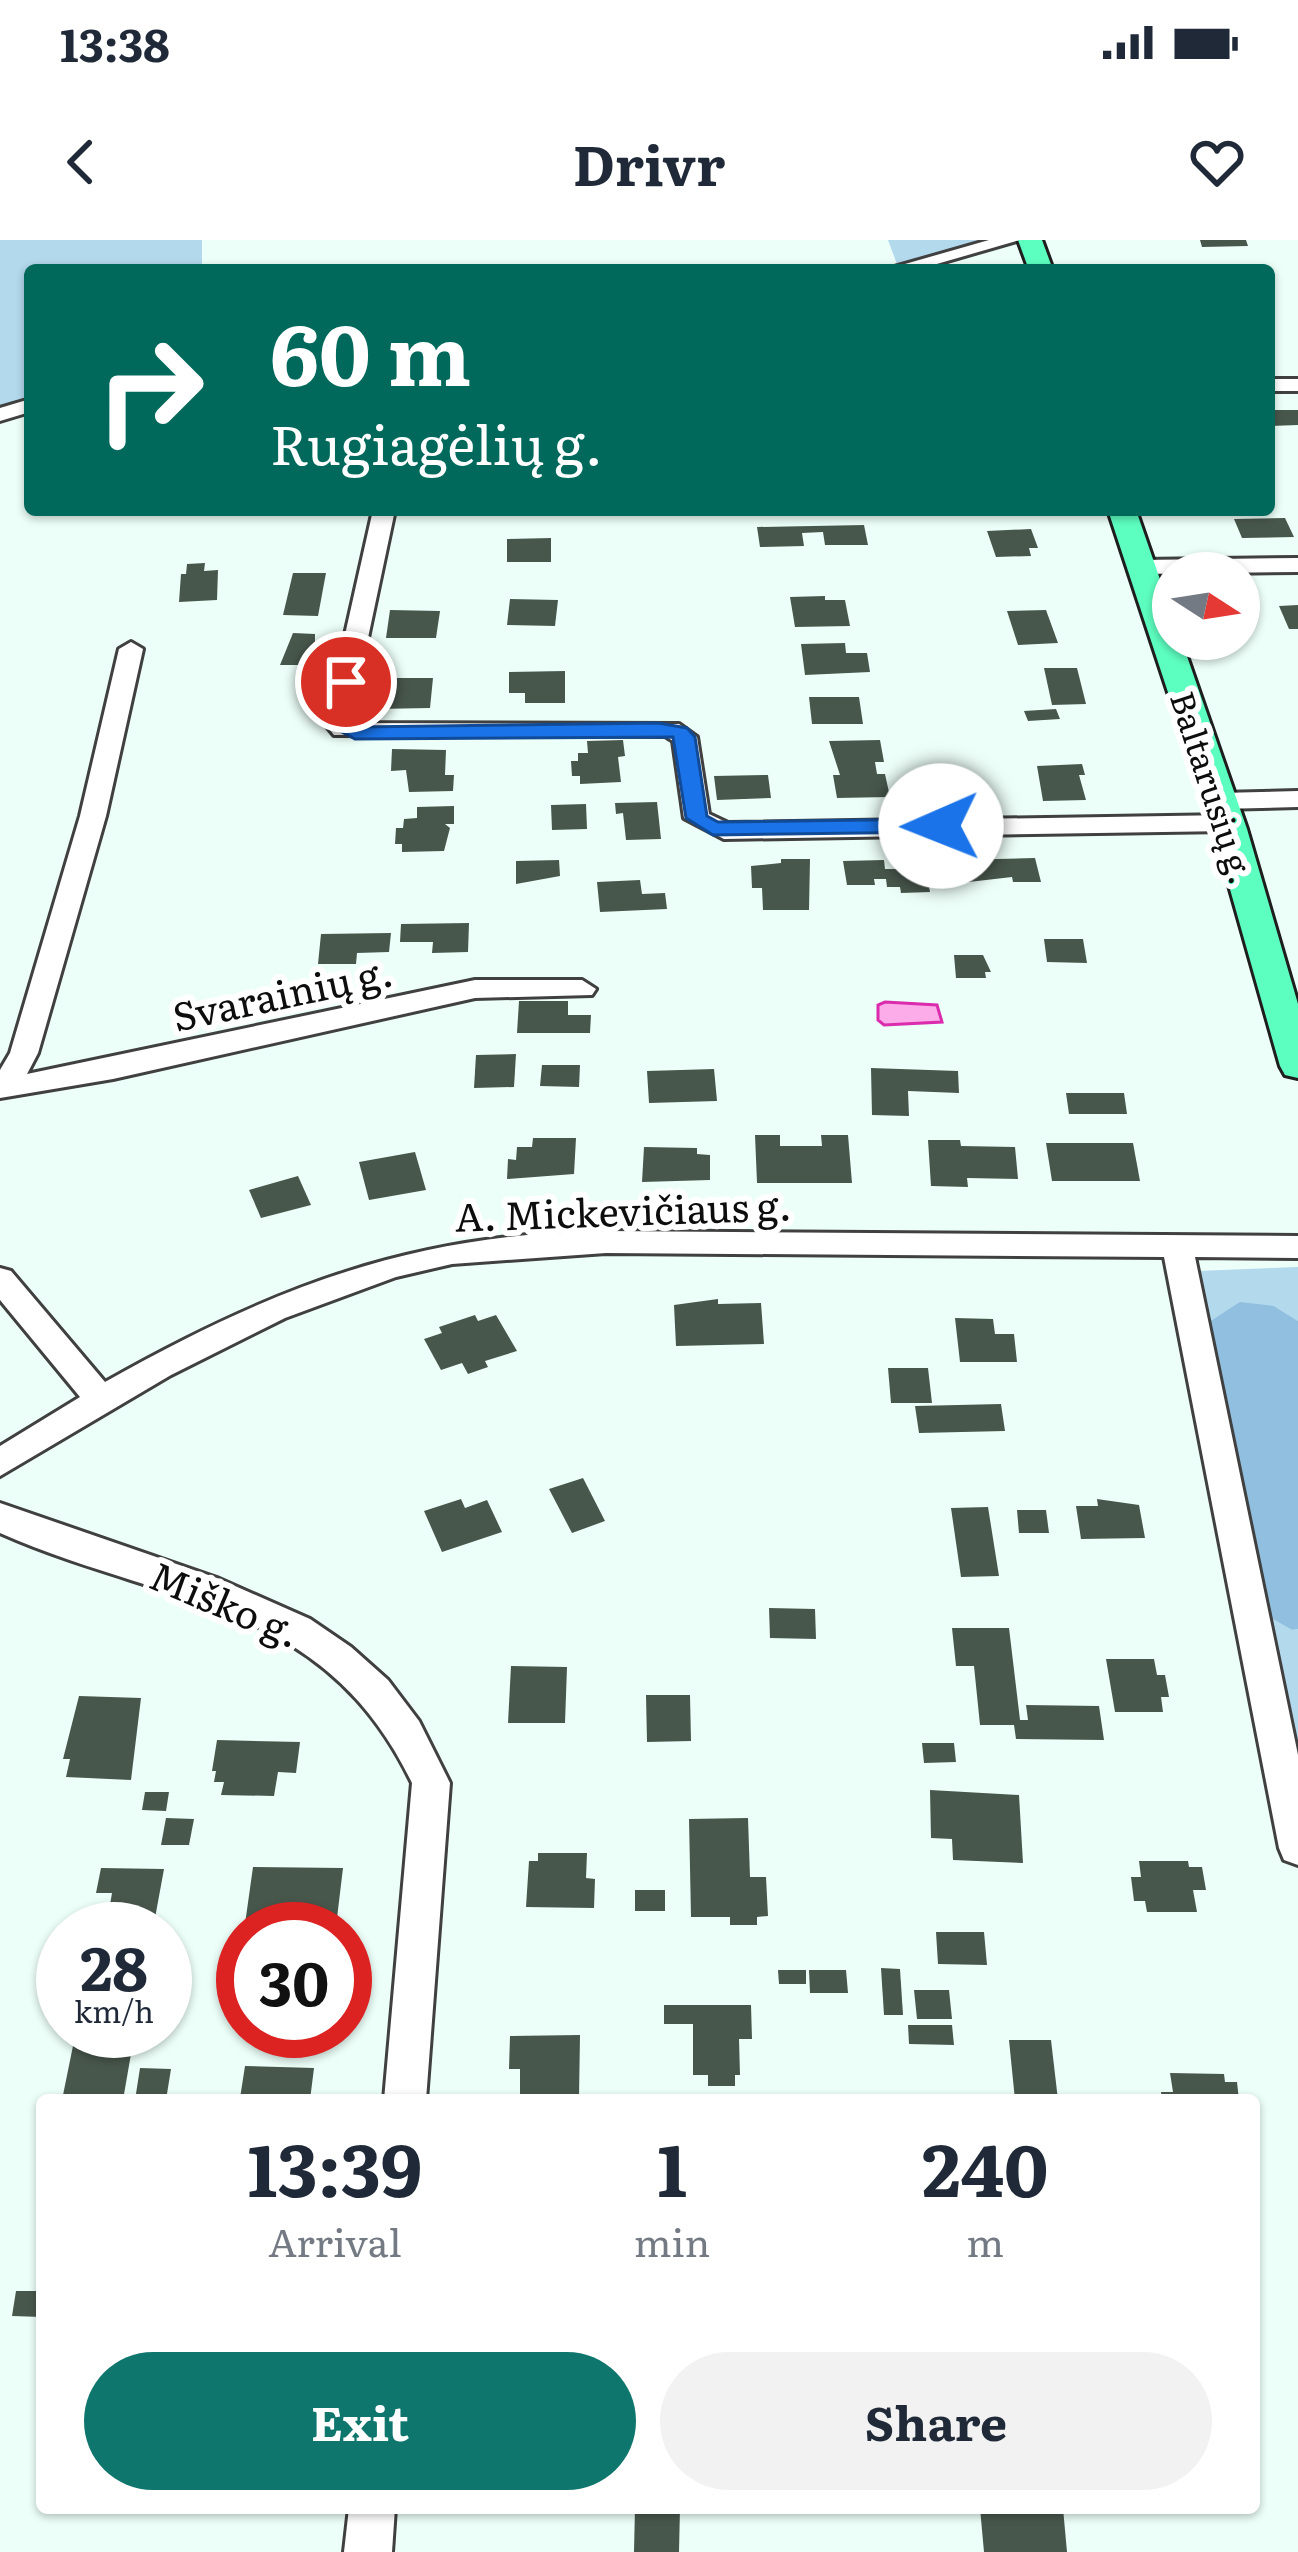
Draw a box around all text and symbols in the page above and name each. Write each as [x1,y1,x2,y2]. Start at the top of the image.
text: 13:38 [60,9,170,76]
text: Drivr [573,122,725,203]
icon: back [48,129,114,195]
icon: heart [1184,129,1250,195]
text: 60 m [270,287,471,412]
icon: right [72,312,228,468]
text: Rugiagėlių g. [270,401,603,482]
north arrow [1152,552,1260,660]
map controls [1152,552,1260,660]
pin [295,631,397,733]
icon: arrive [313,649,379,715]
street label: Baltarusių g. [1160,685,1268,889]
position arrow [878,763,1004,889]
street label: Svarainių g. [167,940,397,1044]
street label: A. Mickevičiaus g. [454,1174,792,1244]
street label: Miško g. [142,1544,310,1660]
speed limit sign: 30 [216,1902,372,2058]
text: 28 [80,1920,148,2009]
text: km/h [74,1988,154,2032]
text: 13:39 [248,2112,422,2219]
text: 1 [657,2112,687,2219]
text: 240 [922,2112,1048,2219]
text: Arrival [268,2211,401,2269]
text: min [634,2211,710,2269]
text: m [966,2211,1004,2269]
button: Exit [84,2352,636,2490]
button: Share [660,2352,1212,2490]

